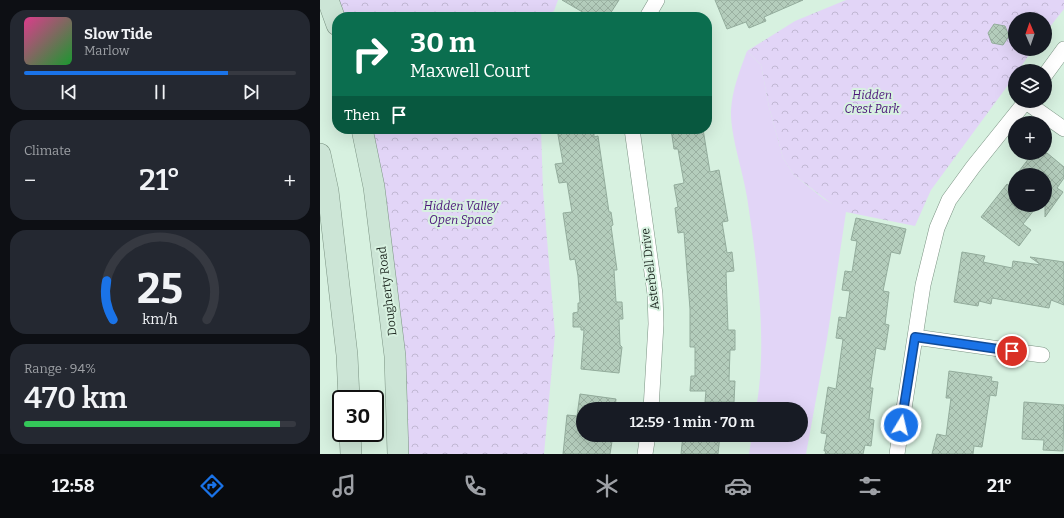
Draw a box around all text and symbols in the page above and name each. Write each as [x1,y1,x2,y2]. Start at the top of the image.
north arrow [1008,12,1052,56]
map controls [1008,12,1052,212]
text: Slow Tide [84,25,152,43]
text: 30 m [410,26,476,59]
icon: right [344,28,396,80]
text: Marlow [84,43,129,58]
text: Maxwell Court [410,60,530,82]
button: layers [1008,64,1052,108]
icon: previous [58,81,80,103]
icon: pause [149,81,171,103]
icon: next [240,81,262,103]
park label: Hidden Crest Park [844,88,900,116]
icon: arrive [388,104,410,126]
text: Then [344,106,380,124]
button: + [1008,116,1052,160]
text: Climate [24,143,71,158]
text: 21° [139,162,180,198]
text: − [24,167,36,194]
text: + [283,167,296,194]
button: − [1008,168,1052,212]
park label: Hidden Valley Open Space [423,199,499,227]
street label: Asterbell Drive [638,227,662,311]
street label: Dougherty Road [375,246,399,336]
text: 25 [137,264,183,314]
text: km/h [142,311,178,328]
pin [995,334,1029,368]
icon: arrive [1001,340,1023,362]
text: Range · 94% [24,361,96,376]
text: 470 km [24,380,127,416]
speed limit sign: 30 [332,390,384,442]
position arrow [880,404,922,446]
text: 12:59 · 1 min · 70 m [630,413,754,431]
icon: directions [198,472,226,500]
icon: music [330,472,358,500]
icon: phone [461,472,489,500]
icon: climate [593,472,621,500]
icon: car [724,472,752,500]
icon: filters [856,472,884,500]
text: 12:58 [52,475,95,497]
text: 21° [987,475,1012,497]

